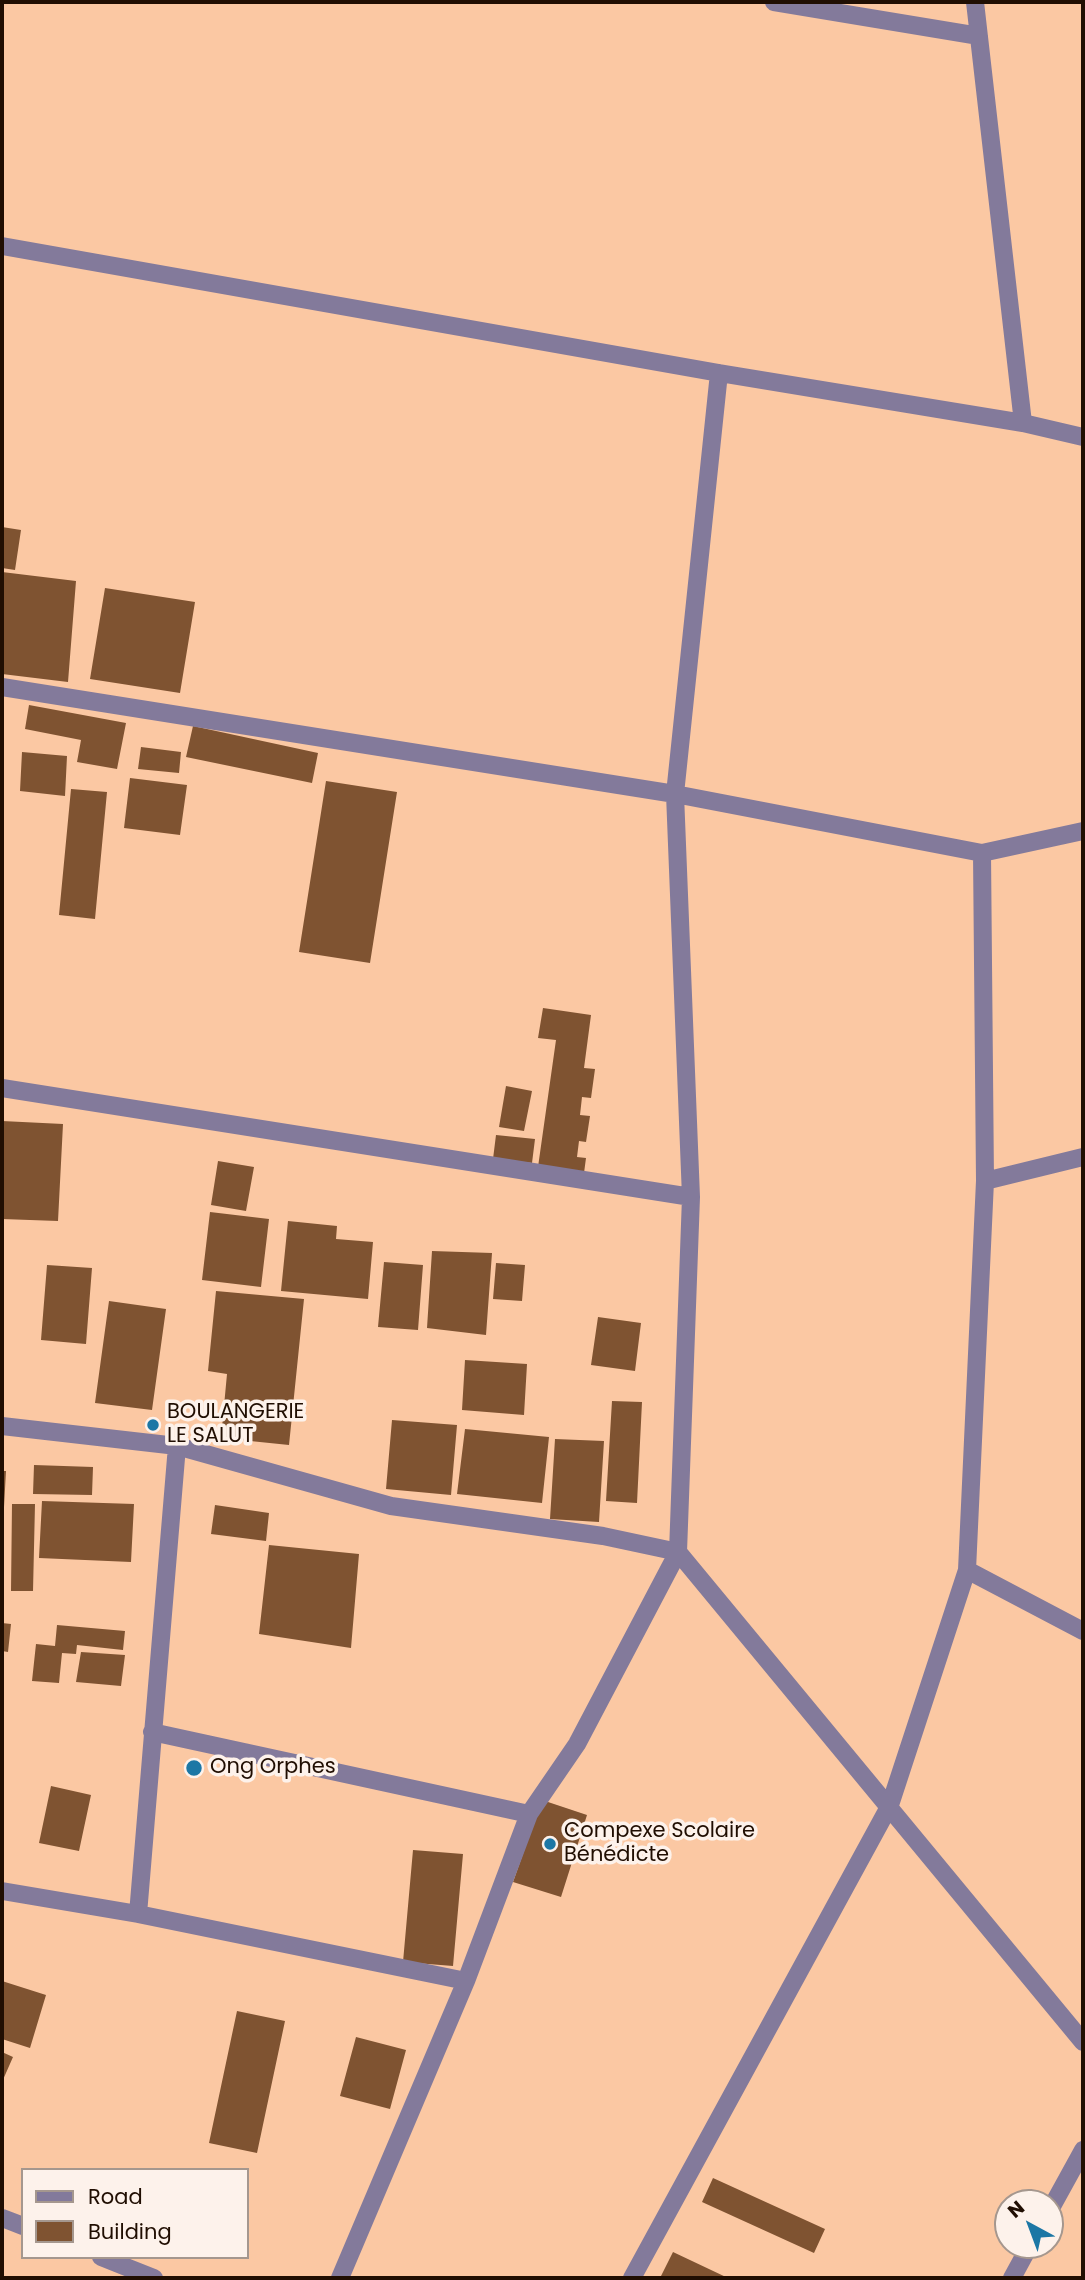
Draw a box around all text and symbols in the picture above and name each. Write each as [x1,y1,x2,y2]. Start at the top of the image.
place label: BOULANGERIE LE SALUT [167,1400,304,1450]
marker: BOULANGERIE LE SALUT [145,1417,161,1433]
place label: Ong Orphes [210,1755,336,1781]
marker: Ong Orphes [184,1758,204,1778]
place label: Compexe Scolaire Bénédicte [564,1819,755,1869]
marker: Compexe Scolaire Bénédicte [542,1836,558,1852]
legend [21,2168,248,2259]
text: Road [88,2182,143,2211]
north arrow [994,2189,1064,2259]
text: N [1002,2194,1030,2224]
text: Building [88,2217,172,2246]

